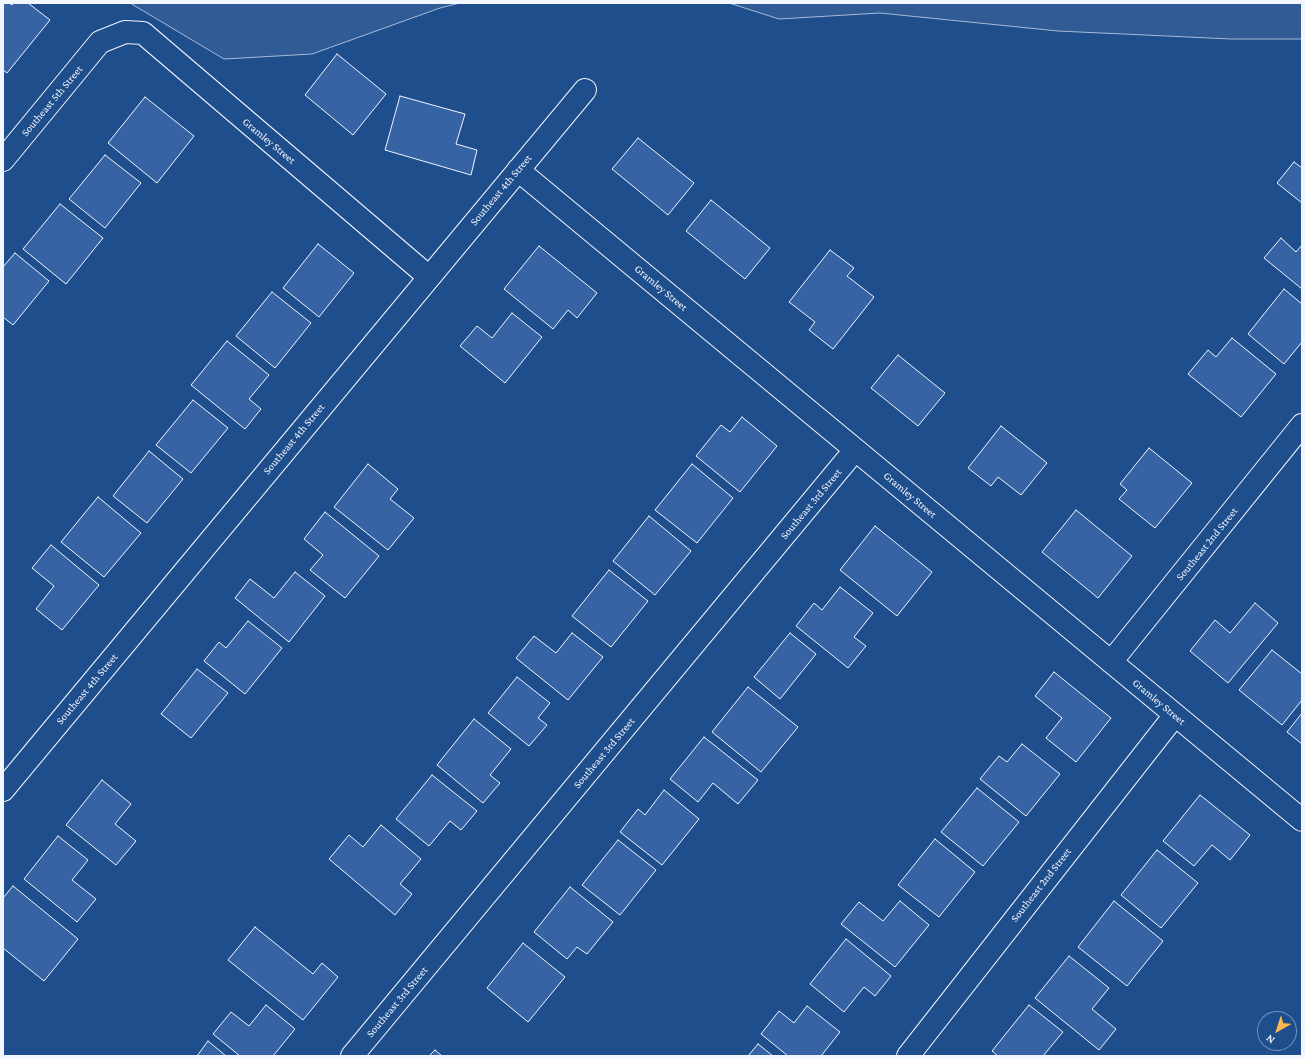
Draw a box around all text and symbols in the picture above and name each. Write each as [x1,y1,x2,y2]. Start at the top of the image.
street label: Southeast 5th Street [19,63,85,139]
street label: Gramley Street [240,115,298,167]
street label: Southeast 4th Street [467,152,535,228]
street label: Gramley Street [632,262,690,314]
street label: Southeast 4th Street [260,401,328,477]
street label: Southeast 3rd Street [778,466,844,542]
street label: Gramley Street [881,469,939,521]
street label: Southeast 2nd Street [1173,505,1241,583]
street label: Southeast 4th Street [53,651,121,727]
street label: Gramley Street [1130,676,1188,728]
street label: Southeast 3rd Street [571,715,637,791]
street label: Southeast 2nd Street [1008,845,1074,925]
street label: Southeast 3rd Street [364,964,430,1040]
north arrow [1257,1011,1297,1051]
text: N [1263,1033,1277,1047]

